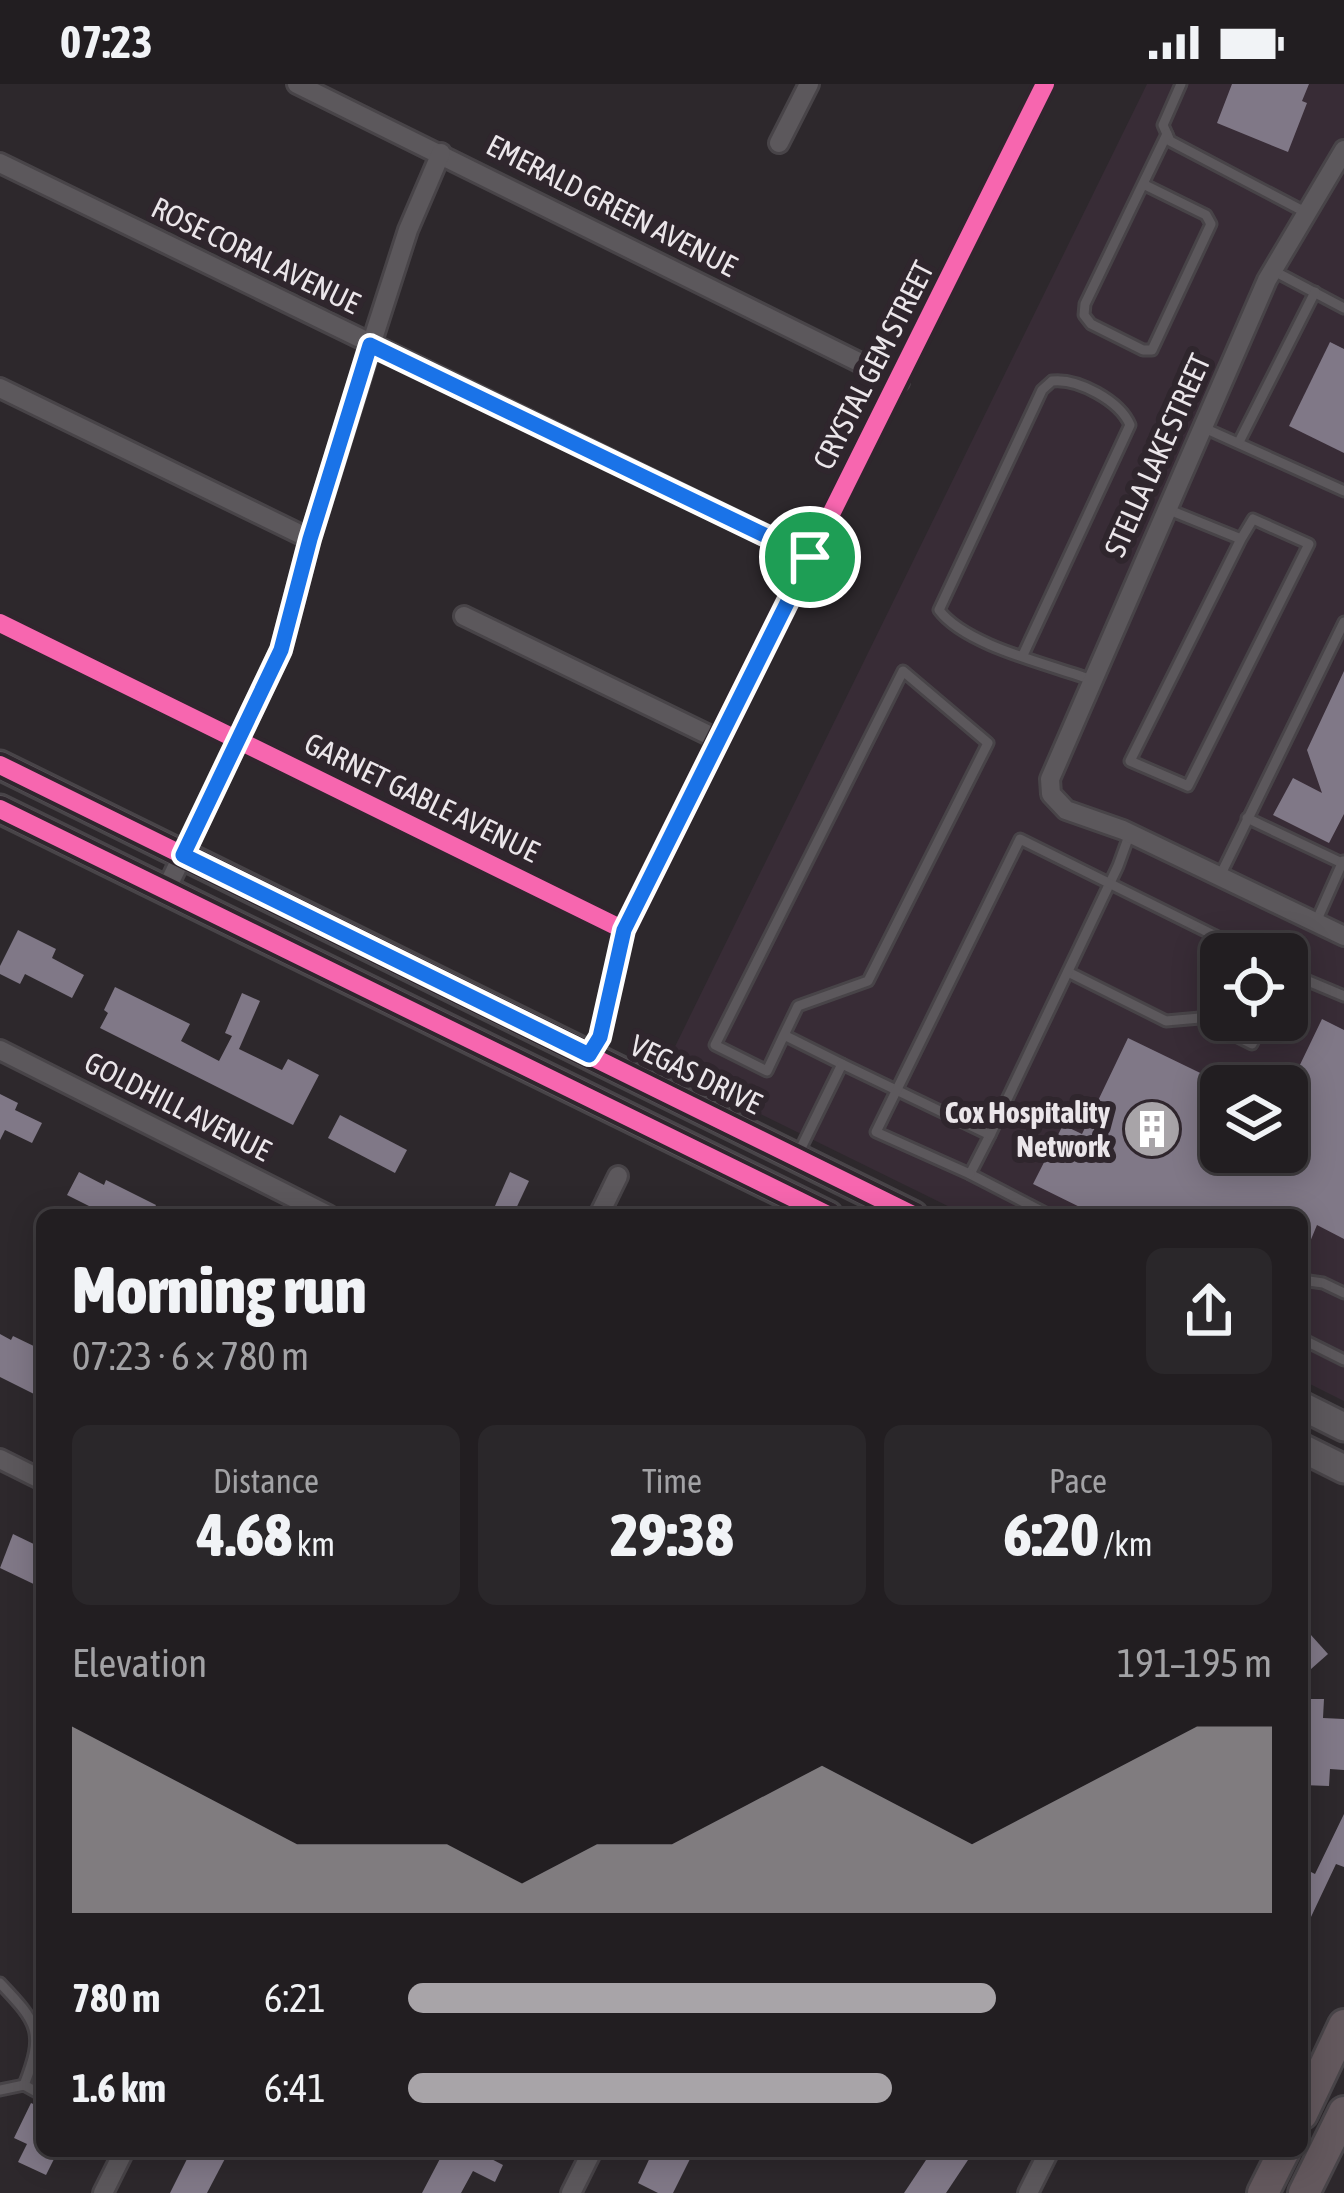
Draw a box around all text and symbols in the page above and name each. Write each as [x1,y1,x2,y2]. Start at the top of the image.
text: 07:23 [60,16,153,68]
street label: EMERALD GREEN AVENUE [481,127,743,283]
street label: ROSE CORAL AVENUE [146,190,366,320]
street label: CRYSTAL GEM STREET [806,255,940,475]
street label: STELLA LAKE STREET [1097,349,1217,561]
pin [759,506,861,608]
icon: arrive [777,524,843,590]
street label: GARNET GABLE AVENUE [299,726,545,869]
map controls [1200,933,1308,1173]
button: locate [1200,933,1308,1041]
street label: VEGAS DRIVE [625,1028,767,1120]
street label: GOLDHILL AVENUE [79,1045,277,1168]
button: layers [1200,1065,1308,1173]
place label: Cox Hospitality Network [945,1095,1111,1163]
building icon: Cox Hospitality Network [1121,1098,1183,1160]
button: share [1146,1248,1272,1374]
text: Morning run [72,1251,367,1327]
text: 07:23 · 6 × 780 m [72,1334,309,1378]
text: Distance [213,1462,319,1500]
text: Time [642,1462,702,1500]
text: Pace [1049,1462,1107,1500]
text: 4.68 [197,1500,292,1569]
text: 29:38 [610,1500,734,1569]
text: 6:20 [1003,1500,1099,1569]
text: km [292,1525,335,1563]
text: /km [1099,1525,1153,1563]
text: Elevation [72,1641,207,1685]
text: 191–195 m [1117,1641,1272,1685]
text: 780 m [72,1976,160,2020]
text: 6:21 [264,1976,326,2020]
text: 1.6 km [72,2066,166,2110]
text: 6:41 [264,2066,326,2110]

